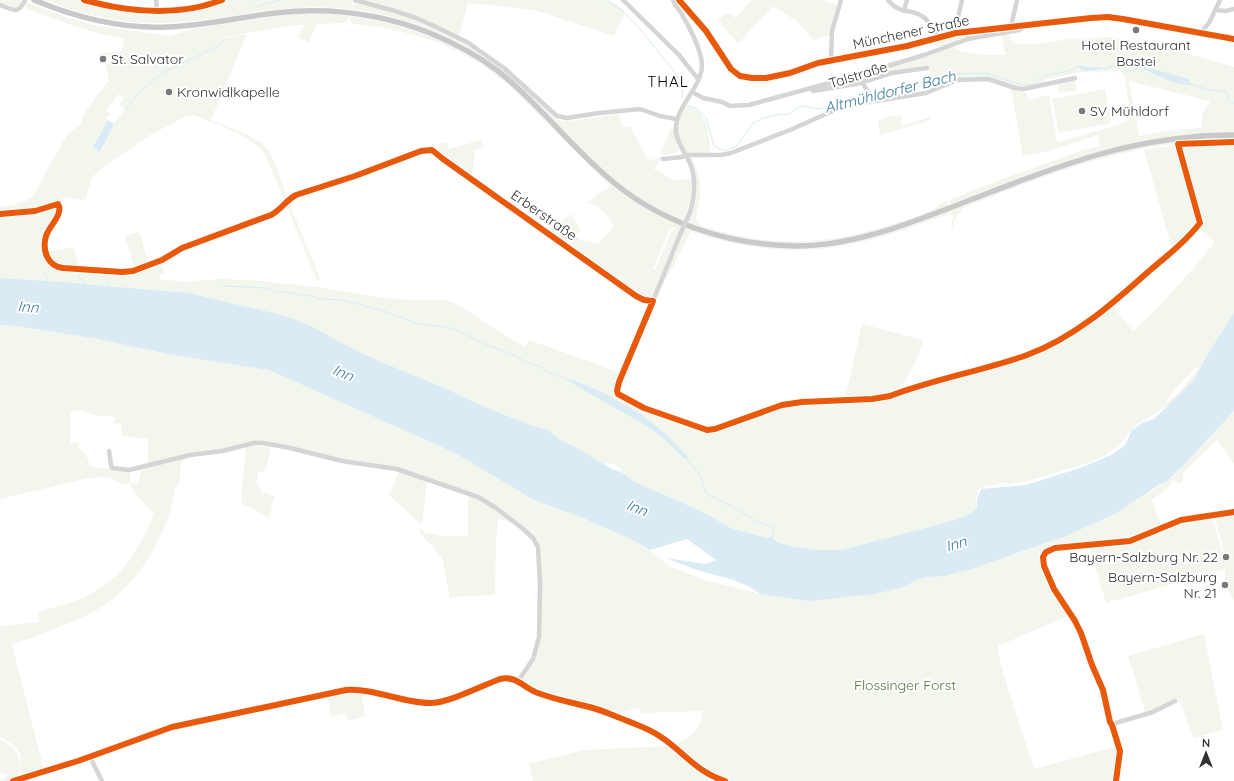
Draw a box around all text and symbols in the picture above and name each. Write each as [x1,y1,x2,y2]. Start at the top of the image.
street label: Münchener Straße [851,11,971,53]
marker: Hotel Restaurant Bastei [1131,25,1141,35]
place label: Hotel Restaurant Bastei [1081,36,1191,70]
place label: St. Salvator [111,50,184,68]
marker: St. Salvator [98,54,108,64]
street label: Talstraße [827,58,889,92]
water label: Altmühldorfer Bach [822,66,958,117]
district label: THAL [647,72,689,91]
place label: Kronwidlkapelle [177,83,280,101]
marker: Kronwidlkapelle [164,87,174,97]
place label: SV Mühldorf [1090,102,1169,120]
marker: SV Mühldorf [1077,106,1087,116]
street label: Erberstraße [507,186,581,244]
water label: Inn [17,296,40,317]
water label: Inn [330,360,357,386]
water label: Inn [624,495,651,520]
water label: Inn [943,531,969,556]
place label: Bayern-Salzburg Nr. 22 [1069,548,1218,566]
marker: Bayern-Salzburg Nr. 22 [1221,552,1231,562]
place label: Bayern-Salzburg Nr. 21 [1108,568,1217,602]
marker: Bayern-Salzburg Nr. 21 [1220,580,1230,590]
park label: Flossinger Forst [854,676,956,694]
north arrow [1186,733,1226,773]
text: N [1202,736,1210,750]

